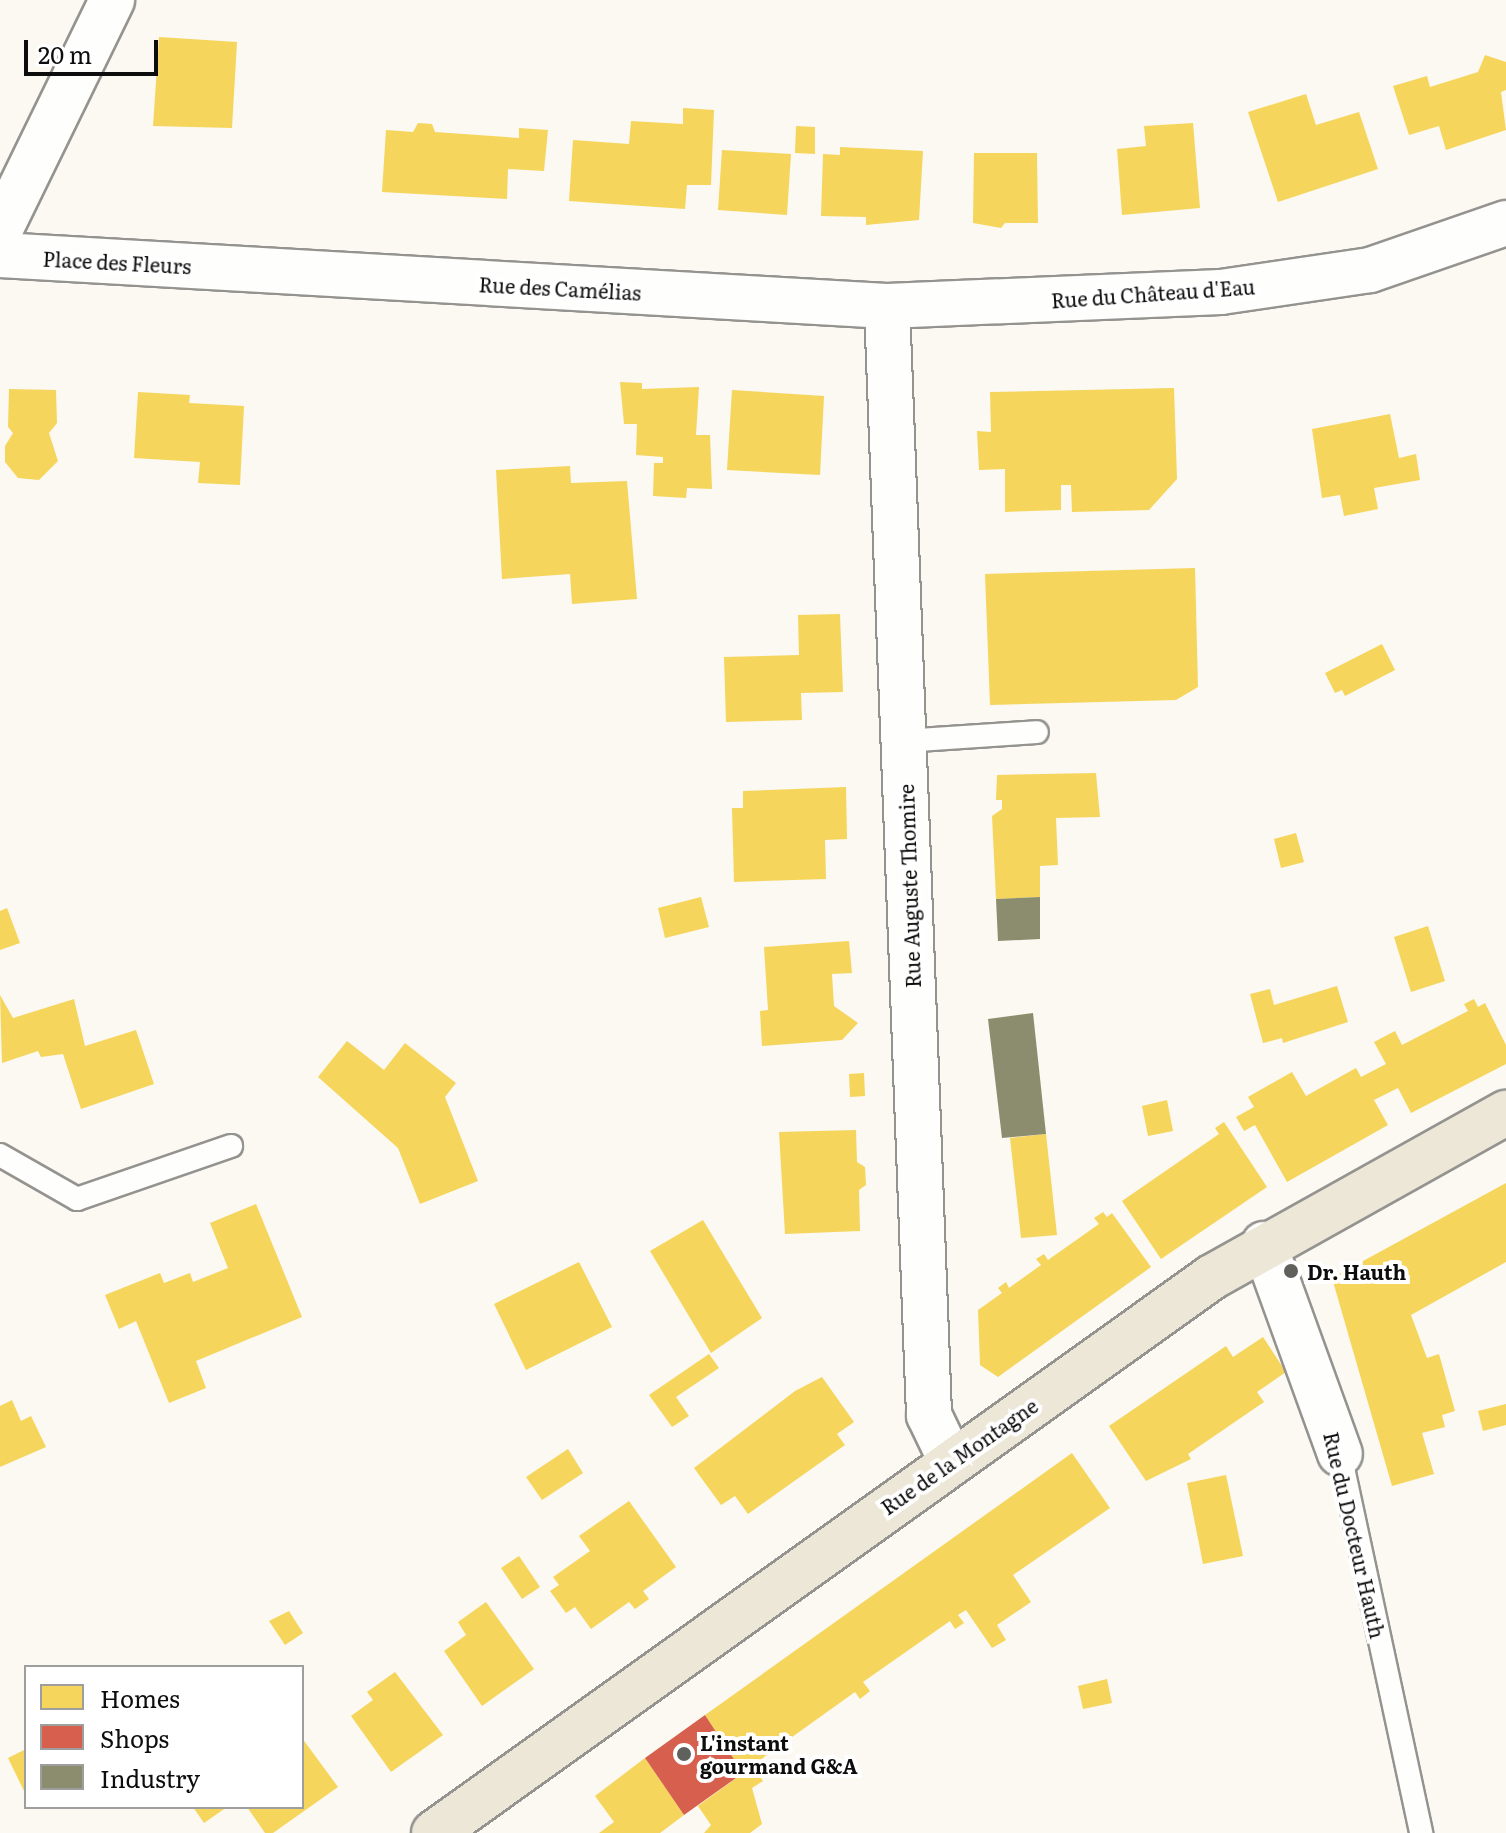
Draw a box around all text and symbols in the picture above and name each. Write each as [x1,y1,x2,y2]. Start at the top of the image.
scale bar [28,24,162,74]
text: 20 m [38,36,92,71]
street label: Place des Fleurs [42,246,192,278]
street label: Rue des Camélias [478,272,642,304]
street label: Rue du Château d'Eau [1050,274,1256,312]
street label: Rue Auguste Thomire [893,784,925,988]
place label: Dr. Hauth [1307,1259,1406,1283]
marker: Dr. Hauth [1282,1262,1300,1280]
street label: Rue de la Montagne [876,1393,1042,1519]
street label: Rue du Docteur Hauth [1320,1429,1390,1641]
legend [24,1665,304,1809]
text: Homes [100,1680,180,1715]
text: Shops [100,1720,169,1755]
place label: L'instant gourmand G&A [700,1730,858,1777]
marker: L'instant gourmand G&A [675,1745,693,1763]
text: Industry [100,1760,200,1795]

